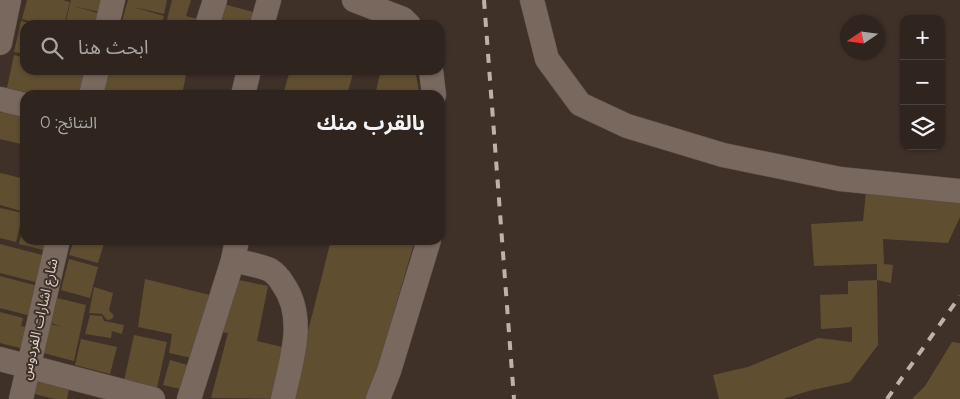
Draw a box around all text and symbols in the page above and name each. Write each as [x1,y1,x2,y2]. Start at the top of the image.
north arrow [840,15,885,60]
map controls [900,15,945,150]
button: + [900,15,945,60]
search box [20,20,445,75]
icon: search [38,34,66,62]
text: ابحث هنا [78,36,148,59]
button: − [900,60,945,105]
button: layers [900,105,945,150]
text: بالقرب منك [317,110,425,135]
text: النتائج: 0 [40,113,97,132]
street label: شارع اشارات الفردوس [16,257,64,382]

